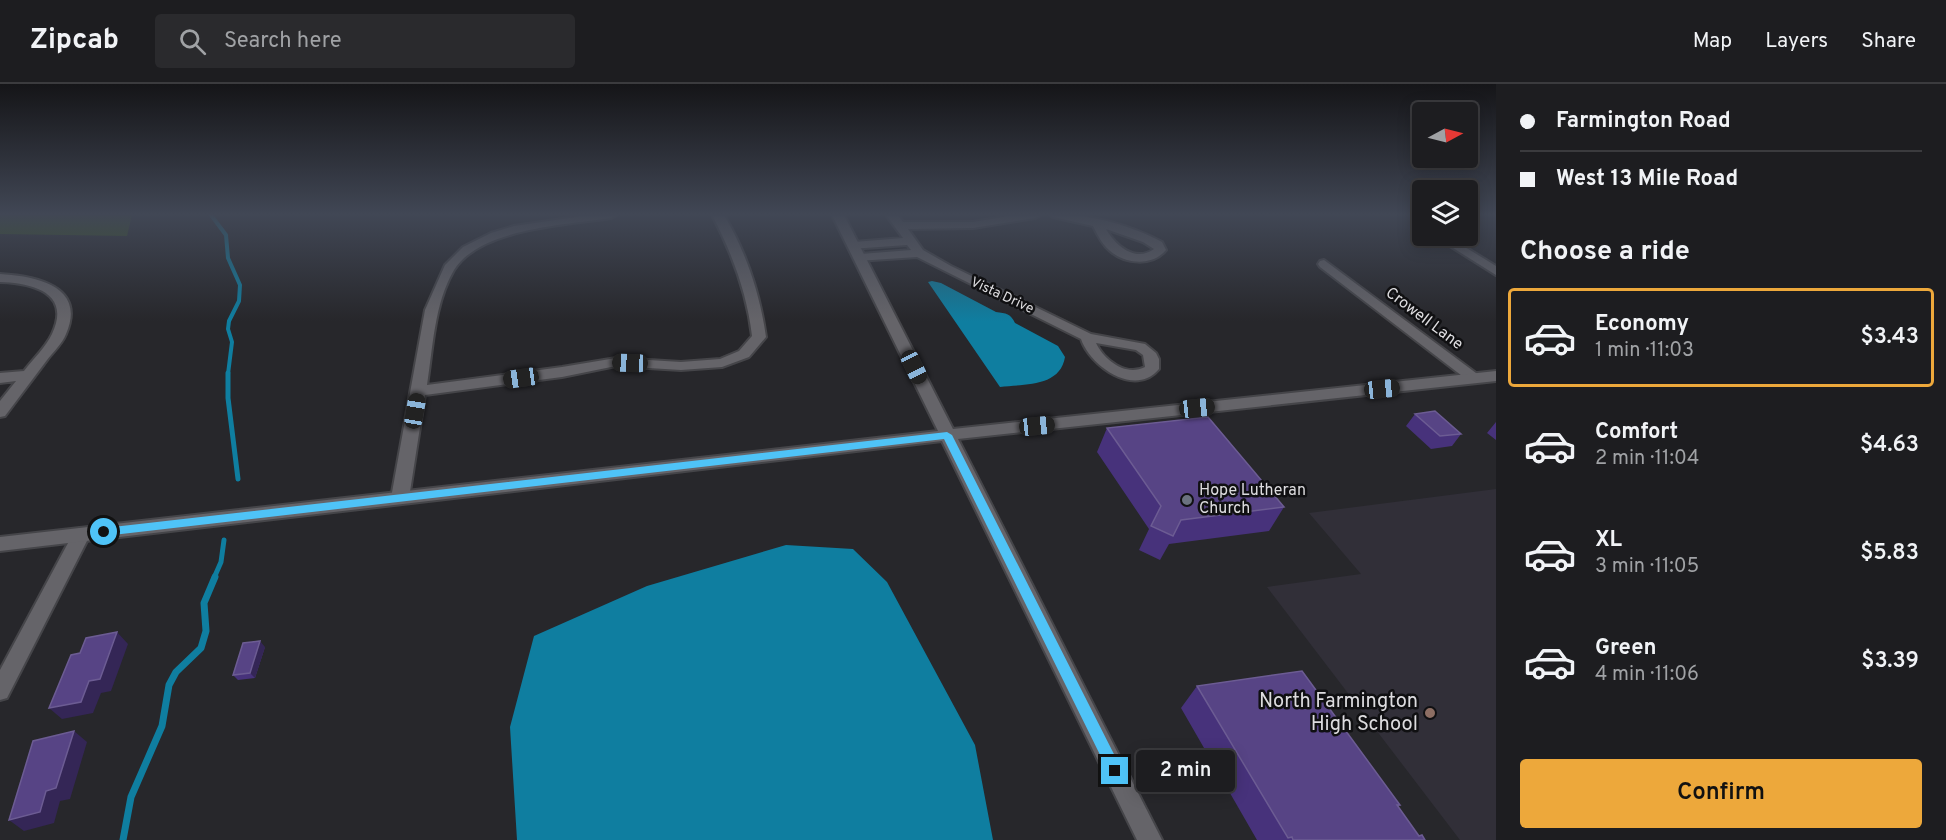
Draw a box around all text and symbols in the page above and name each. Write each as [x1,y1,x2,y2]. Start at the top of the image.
search box [155,14,575,68]
text: Zipcab [30,23,119,59]
icon: search [176,25,209,58]
text: Search here [224,28,341,55]
text: Map [1693,28,1732,55]
text: Layers [1765,28,1828,55]
text: Share [1861,28,1916,55]
north arrow [1412,102,1478,168]
map controls [1412,102,1478,246]
text: Farmington Road [1556,108,1731,135]
text: West 13 Mile Road [1556,166,1738,193]
button: layers [1412,180,1478,246]
text: Choose a ride [1520,235,1690,269]
street label: Vista Drive [968,274,1036,318]
street label: Crowell Lane [1381,283,1467,355]
icon: car [1523,311,1577,365]
text: Economy [1595,311,1689,338]
text: $3.43 [1861,324,1919,351]
text: 1 min · 11:03 [1595,338,1694,364]
car [898,347,930,387]
car [612,353,648,373]
car [502,367,540,389]
car [1363,378,1401,400]
car [403,392,427,430]
car [1178,397,1216,419]
car [1018,415,1056,437]
icon: car [1523,419,1577,473]
text: Comfort [1595,419,1678,446]
text: $4.63 [1860,432,1919,459]
text: 2 min · 11:04 [1595,446,1699,472]
place label: Hope Lutheran Church [1199,481,1306,519]
marker: Hope Lutheran Church [1180,493,1194,507]
route start [90,518,117,545]
icon: car [1523,527,1577,581]
text: XL [1595,527,1622,554]
text: $5.83 [1860,540,1919,567]
text: 3 min · 11:05 [1595,554,1699,580]
icon: car [1523,635,1577,689]
text: Green [1595,635,1657,662]
text: $3.39 [1861,648,1919,675]
text: 4 min · 11:06 [1595,662,1699,688]
place label: North Farmington High School [1259,689,1418,738]
marker: North Farmington High School [1423,706,1437,720]
callout: 2 min [1136,750,1235,792]
route end [1101,757,1128,784]
text: 2 min [1160,758,1211,784]
button: Confirm [1520,759,1922,828]

